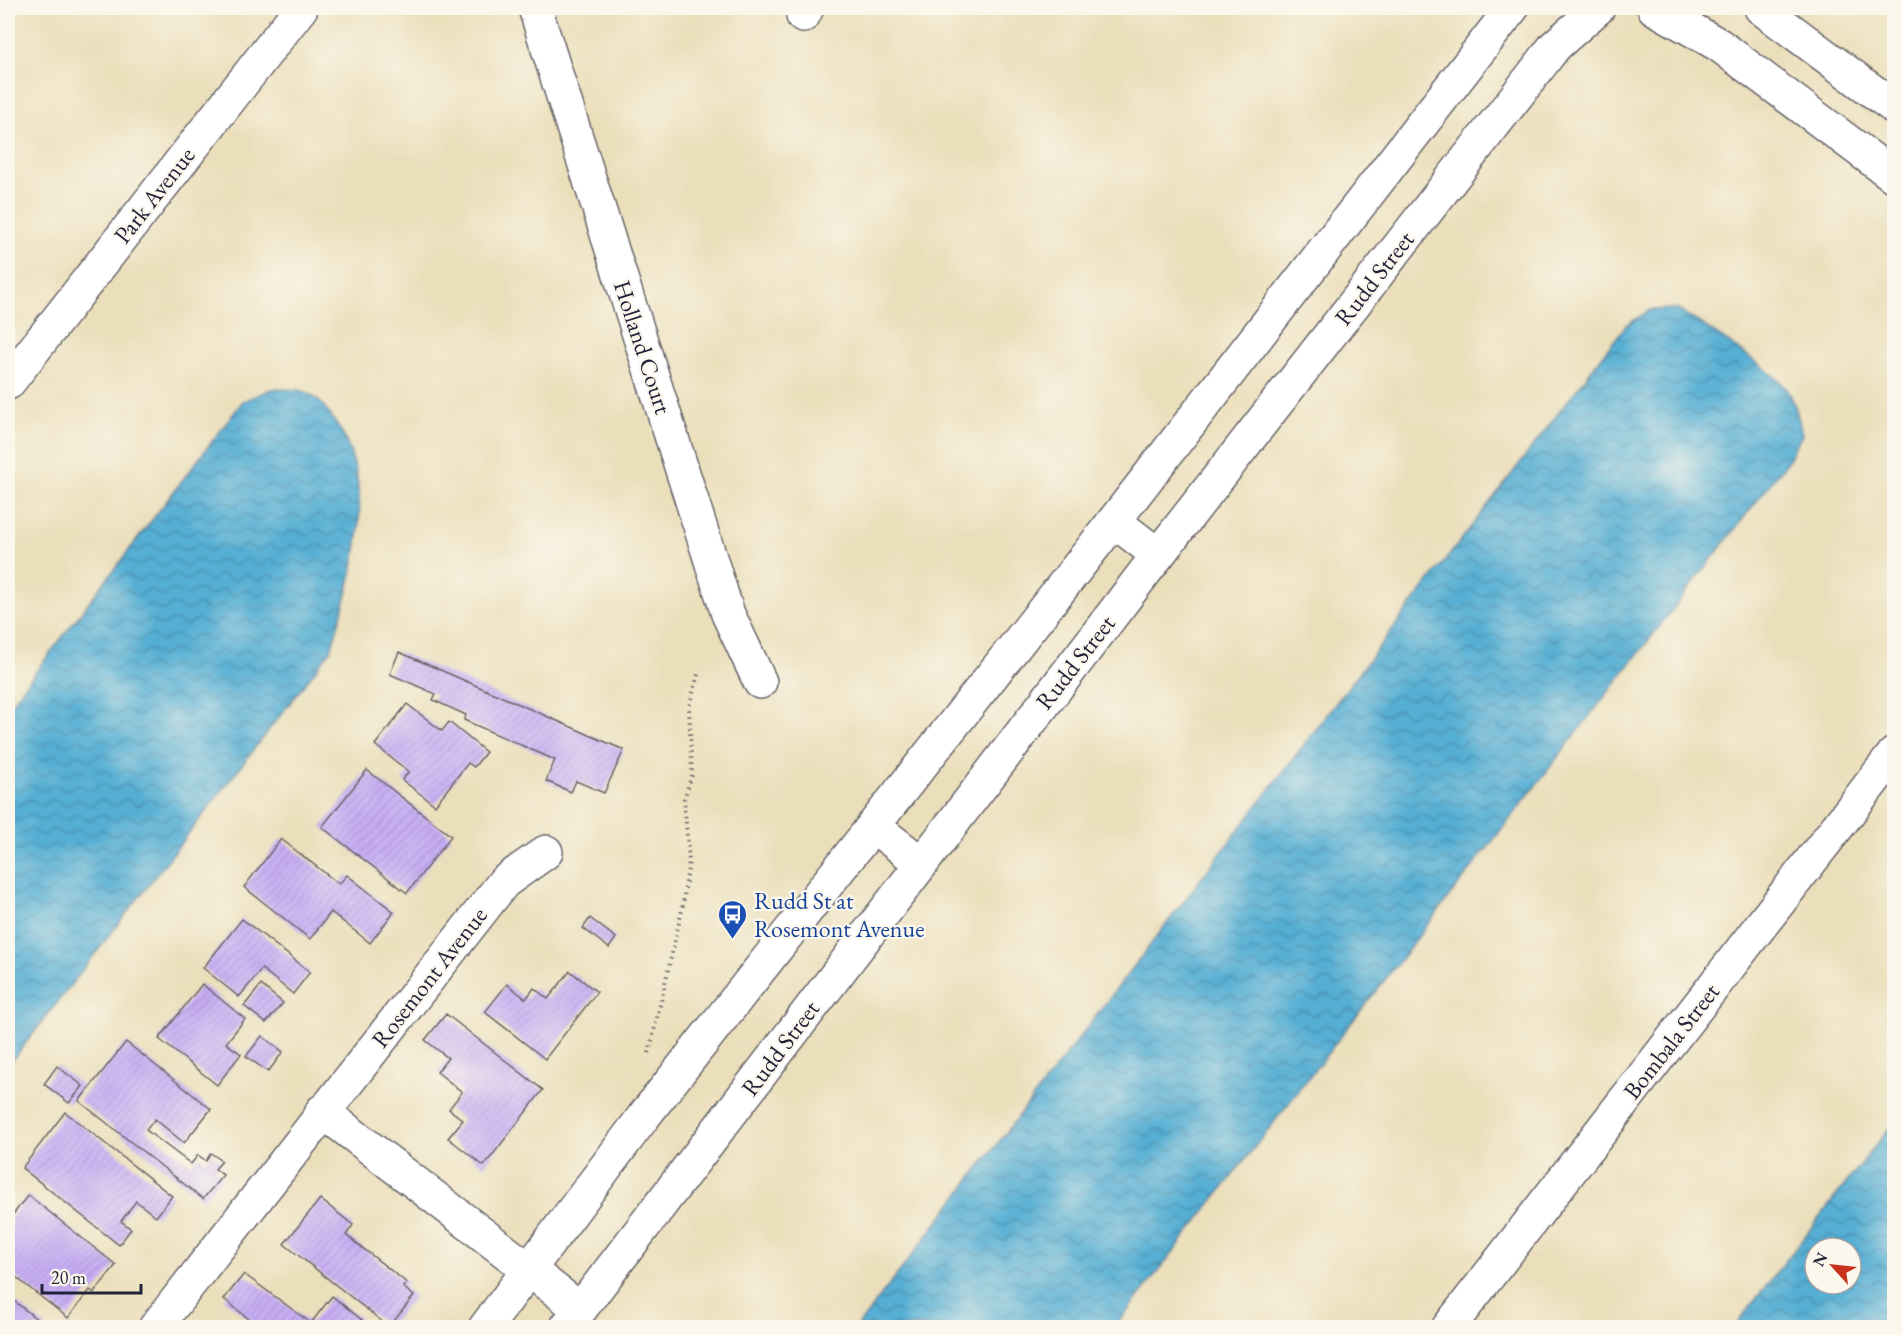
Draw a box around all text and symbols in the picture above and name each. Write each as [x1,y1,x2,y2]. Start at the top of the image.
street label: Park Avenue [107,140,201,250]
street label: Rudd Street [1327,224,1421,332]
street label: Holland Court [607,276,679,418]
street label: Rudd Street [1028,608,1122,716]
place label: Rudd St at Rosemont Avenue [754,885,925,944]
bus stop icon: Rudd St at Rosemont Avenue [717,898,749,940]
street label: Rosemont Avenue [364,900,494,1054]
street label: Bombala Street [1616,976,1726,1105]
street label: Rudd Street [734,994,826,1102]
north arrow [1803,1236,1863,1296]
text: N [1808,1249,1832,1270]
scale bar [42,1257,141,1295]
text: 20 m [51,1266,86,1289]

